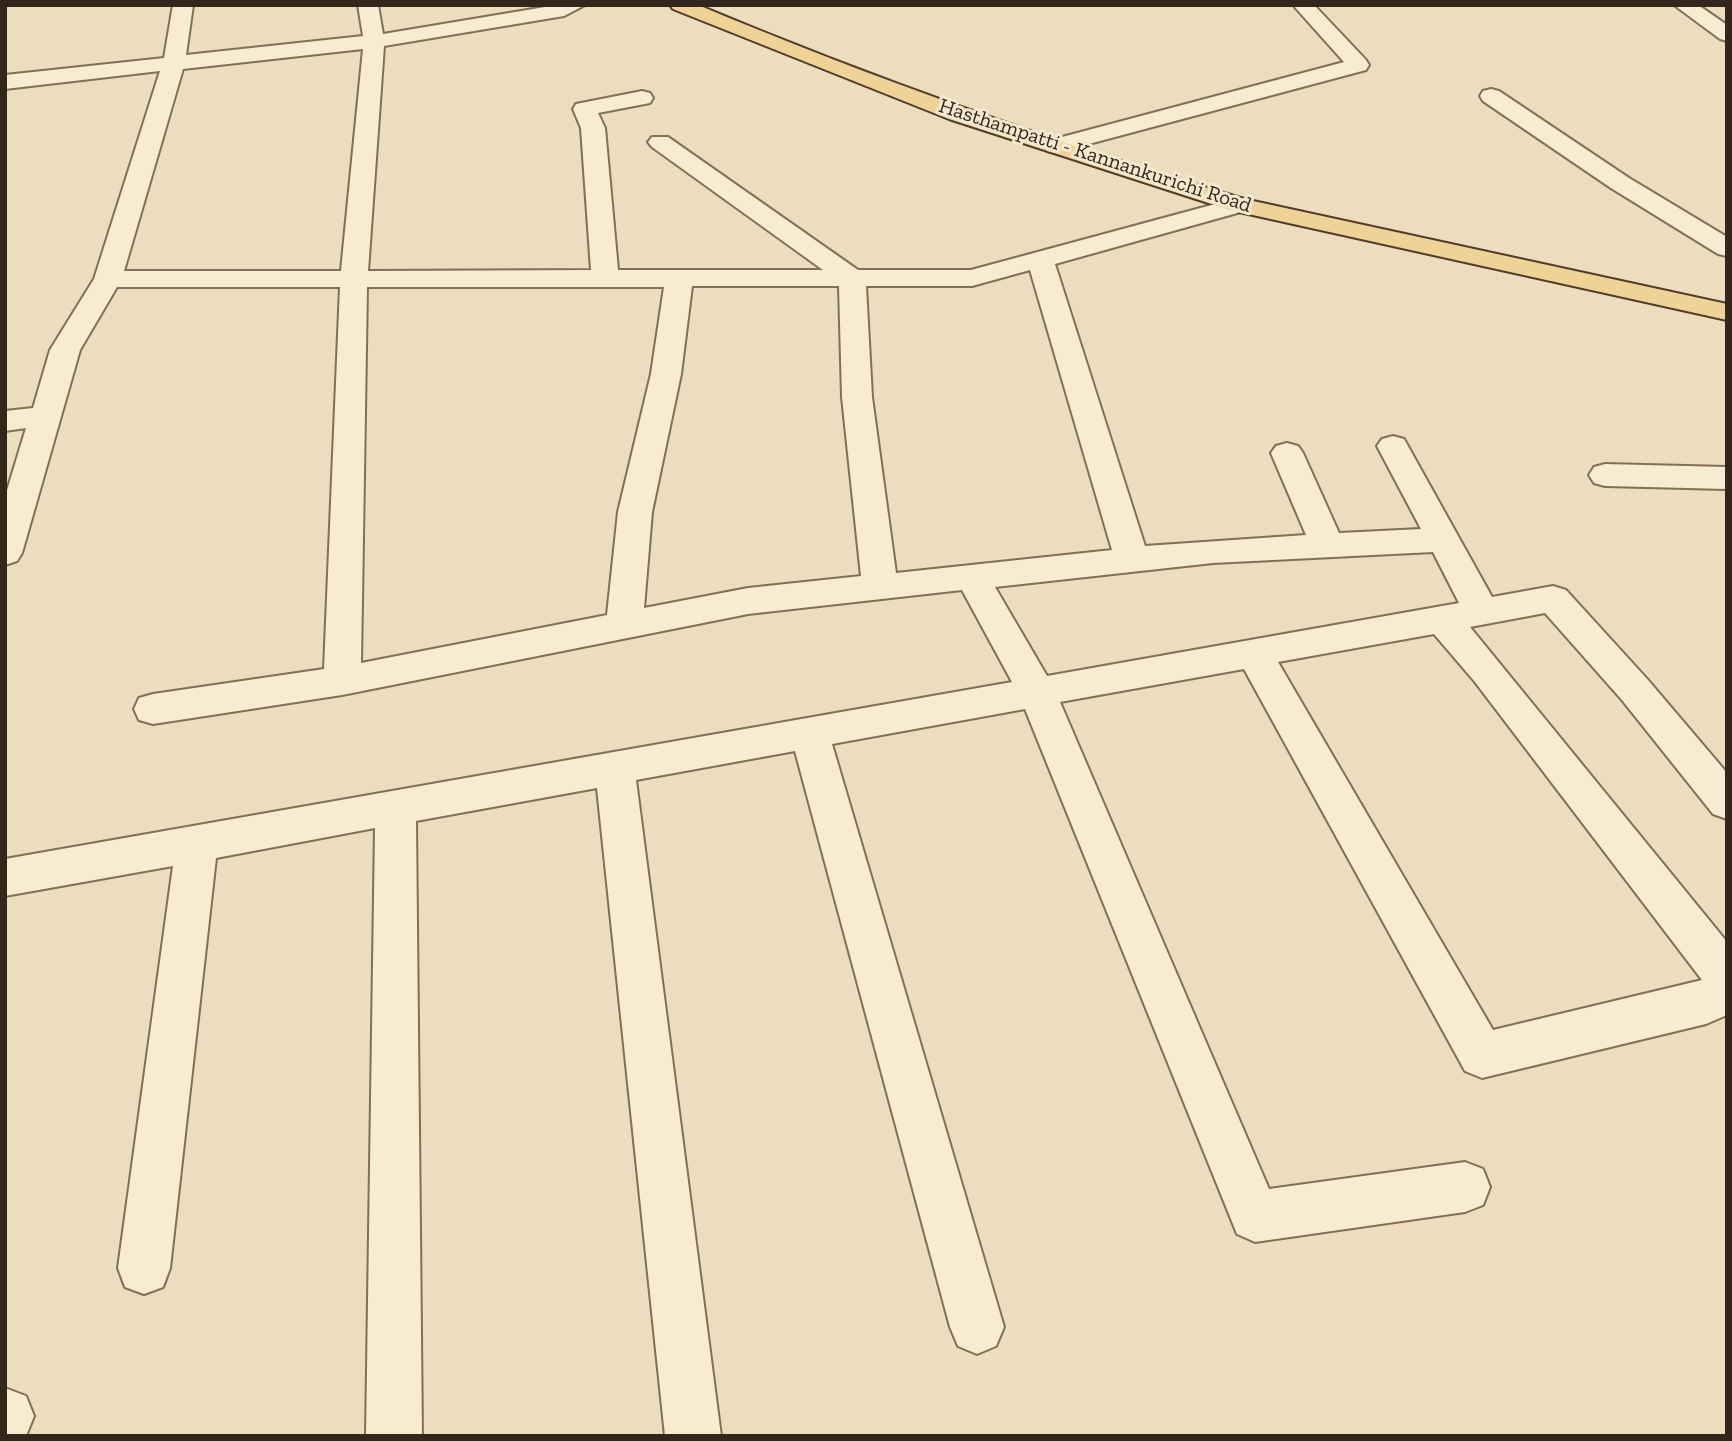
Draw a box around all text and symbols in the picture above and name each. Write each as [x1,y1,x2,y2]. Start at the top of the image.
street label: Hasthampatti - Kannankurichi Road [935,93,1255,219]

